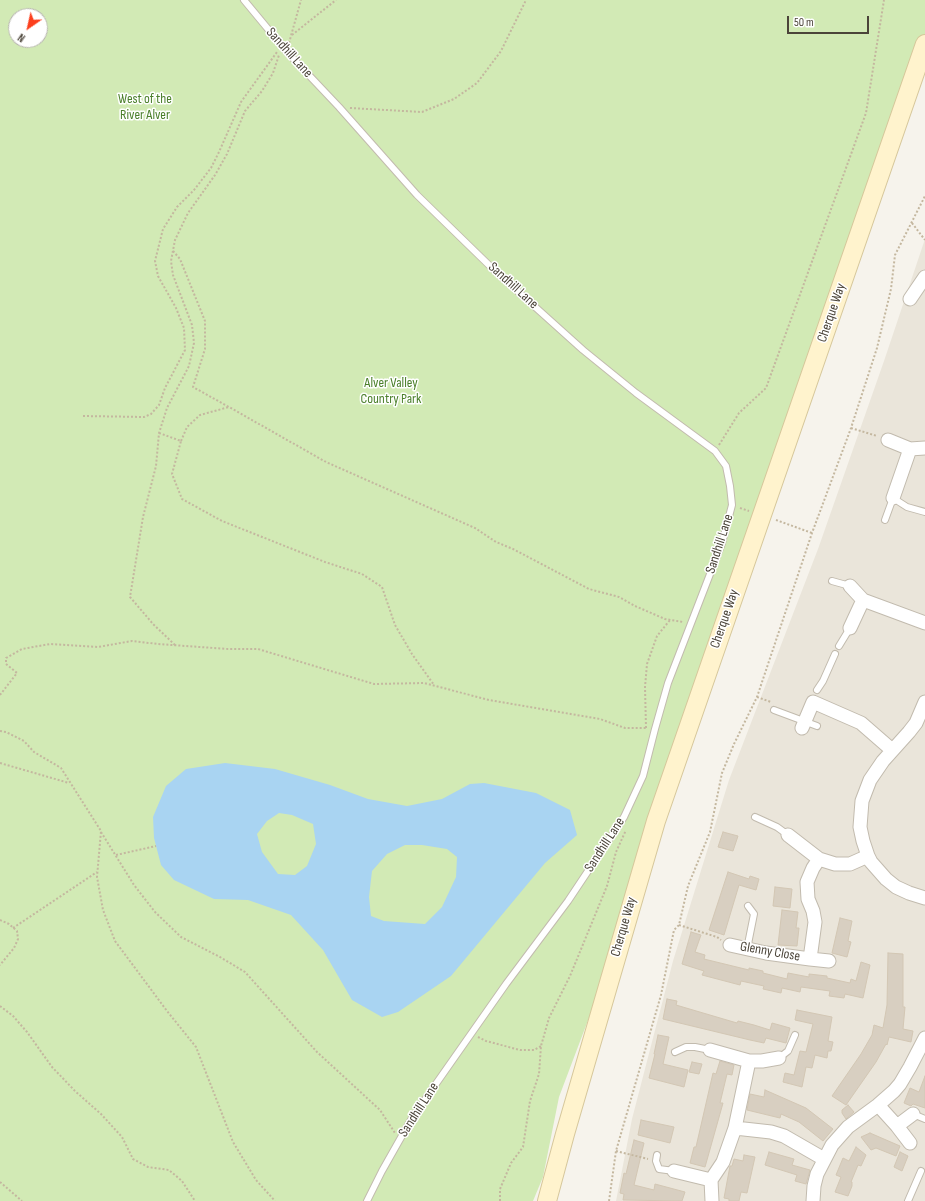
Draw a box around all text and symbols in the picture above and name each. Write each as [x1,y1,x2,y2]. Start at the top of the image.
north arrow [8,8,48,48]
scale bar [789,8,871,34]
text: 50 m [794,15,814,30]
street label: Sandhill Lane [262,25,316,81]
text: N [15,31,28,45]
park label: West of the River Alver [118,91,172,124]
street label: Sandhill Lane [485,259,541,313]
street label: Cherque Way [814,281,850,345]
park label: Alver Valley Country Park [361,375,421,408]
street label: Sandhill Lane [703,512,737,576]
street label: Cherque Way [707,587,743,651]
street label: Sandhill Lane [581,815,629,875]
street label: Cherque Way [607,895,641,959]
street label: Glenny Close [739,938,801,966]
street label: Sandhill Lane [395,1080,443,1140]

